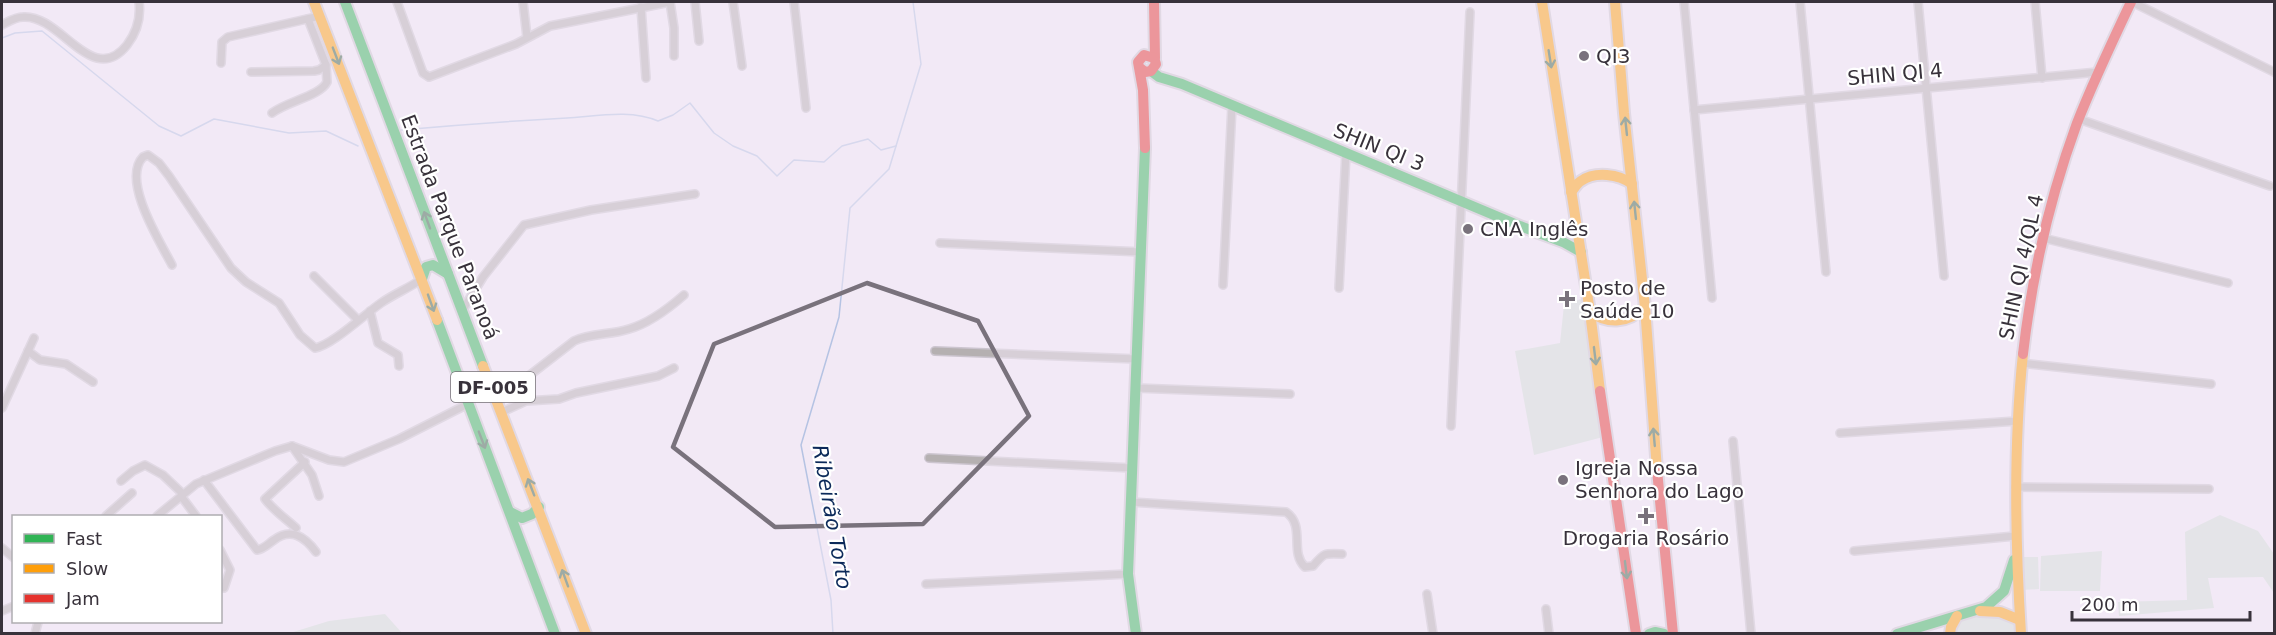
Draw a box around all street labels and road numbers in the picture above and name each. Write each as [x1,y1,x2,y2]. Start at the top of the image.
street label: SHIN QI 4 [1846,58,1944,90]
street label: Estrada Parque Paranoá [396,111,504,343]
street label: SHIN QI 3 [1330,118,1428,176]
street label: SHIN QI 4/QL 4 [1994,192,2048,342]
road number: DF-005 [451,372,535,402]

